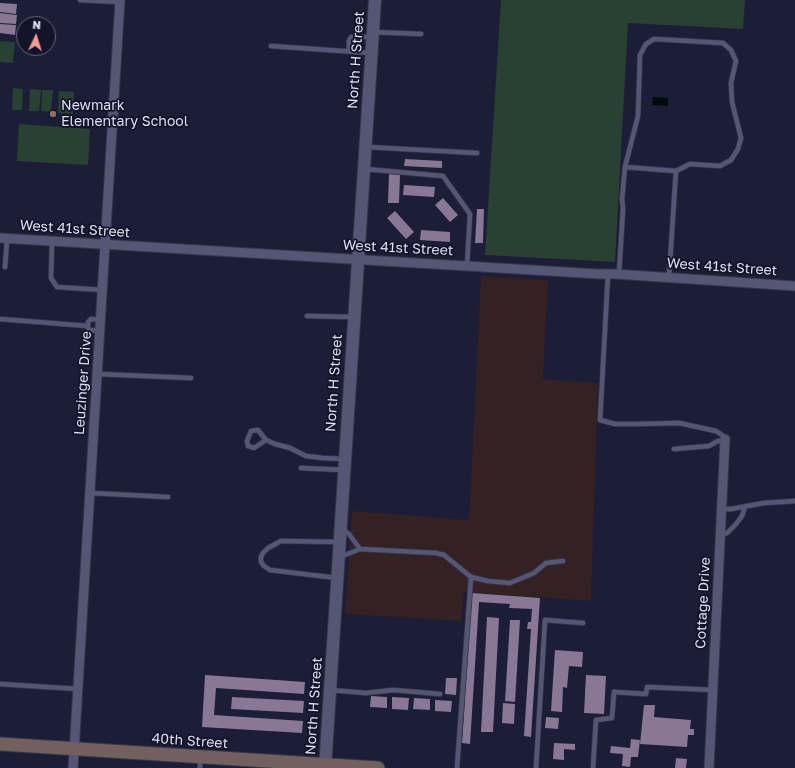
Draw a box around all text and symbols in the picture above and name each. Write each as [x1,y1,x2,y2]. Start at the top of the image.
street label: North H Street [344,10,368,110]
north arrow [16,16,56,56]
text: N [32,18,41,31]
place label: Newmark Elementary School [61,98,188,130]
marker: Newmark Elementary School [48,109,58,119]
street label: West 41st Street [19,217,131,241]
street label: West 41st Street [342,237,454,259]
street label: West 41st Street [666,255,778,279]
street label: Leuzinger Drive [71,330,95,436]
street label: North H Street [322,333,346,433]
street label: Cottage Drive [692,557,714,649]
street label: North H Street [302,656,326,756]
street label: 40th Street [151,730,229,752]

